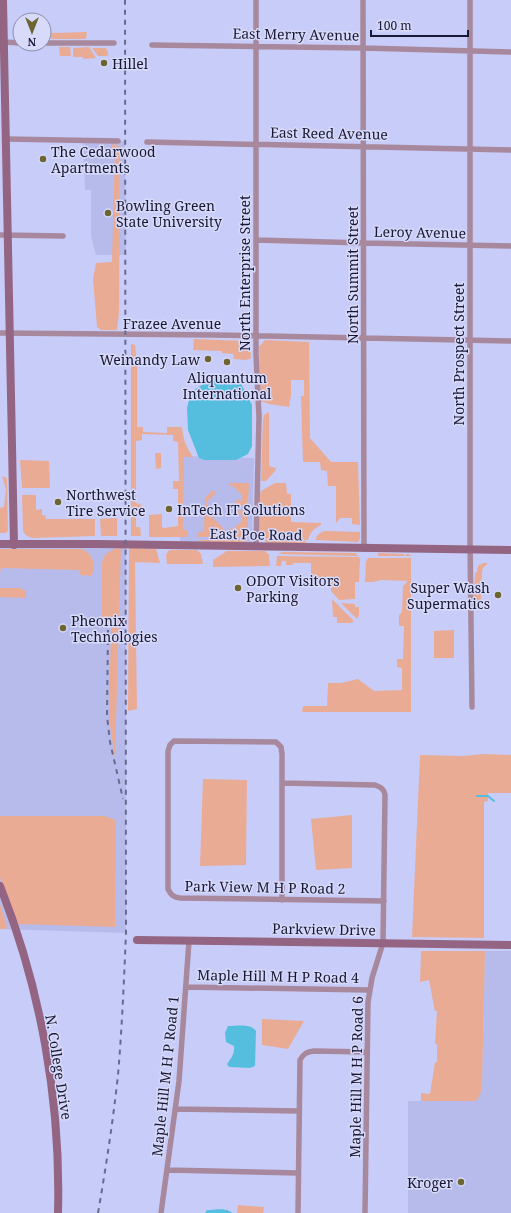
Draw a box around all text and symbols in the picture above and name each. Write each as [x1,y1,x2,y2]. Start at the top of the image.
north arrow [12,12,52,52]
scale bar [371,12,468,38]
text: 100 m [377,17,412,34]
street label: East Merry Avenue [232,23,360,45]
text: N [27,35,36,50]
place label: Hillel [112,54,149,73]
marker: Hillel [99,58,109,68]
street label: East Reed Avenue [270,122,388,144]
place label: The Cedarwood Apartments [51,142,156,177]
marker: The Cedarwood Apartments [38,154,48,164]
street label: North Enterprise Street [235,195,254,351]
place label: Bowling Green State University [116,196,222,231]
street label: North Summit Street [343,206,362,344]
marker: Bowling Green State University [103,208,113,218]
street label: Leroy Avenue [374,222,466,242]
street label: North Prospect Street [449,283,468,425]
street label: Frazee Avenue [123,314,221,333]
place label: Weinandy Law [99,350,201,369]
marker: Weinandy Law [203,354,213,364]
marker: Aliquantum International [222,357,232,367]
place label: Aliquantum International [183,368,272,403]
place label: Northwest Tire Service [66,485,145,520]
marker: Northwest Tire Service [53,497,63,507]
place label: InTech IT Solutions [177,500,305,519]
marker: InTech IT Solutions [164,504,174,514]
street label: East Poe Road [209,524,303,544]
place label: ODOT Visitors Parking [246,571,340,606]
place label: Super Wash Supermatics [407,578,490,613]
marker: ODOT Visitors Parking [233,583,243,593]
marker: Super Wash Supermatics [493,590,503,600]
place label: Pheonix Technologies [71,611,158,646]
marker: Pheonix Technologies [58,623,68,633]
street label: Park View M H P Road 2 [184,876,346,898]
street label: Parkview Drive [272,919,376,939]
street label: Maple Hill M H P Road 4 [197,965,359,987]
street label: Maple Hill M H P Road 1 [147,995,183,1157]
street label: Maple Hill M H P Road 6 [345,996,367,1158]
street label: N. College Drive [41,1013,77,1121]
place label: Kroger [407,1173,453,1192]
marker: Kroger [456,1177,466,1187]

